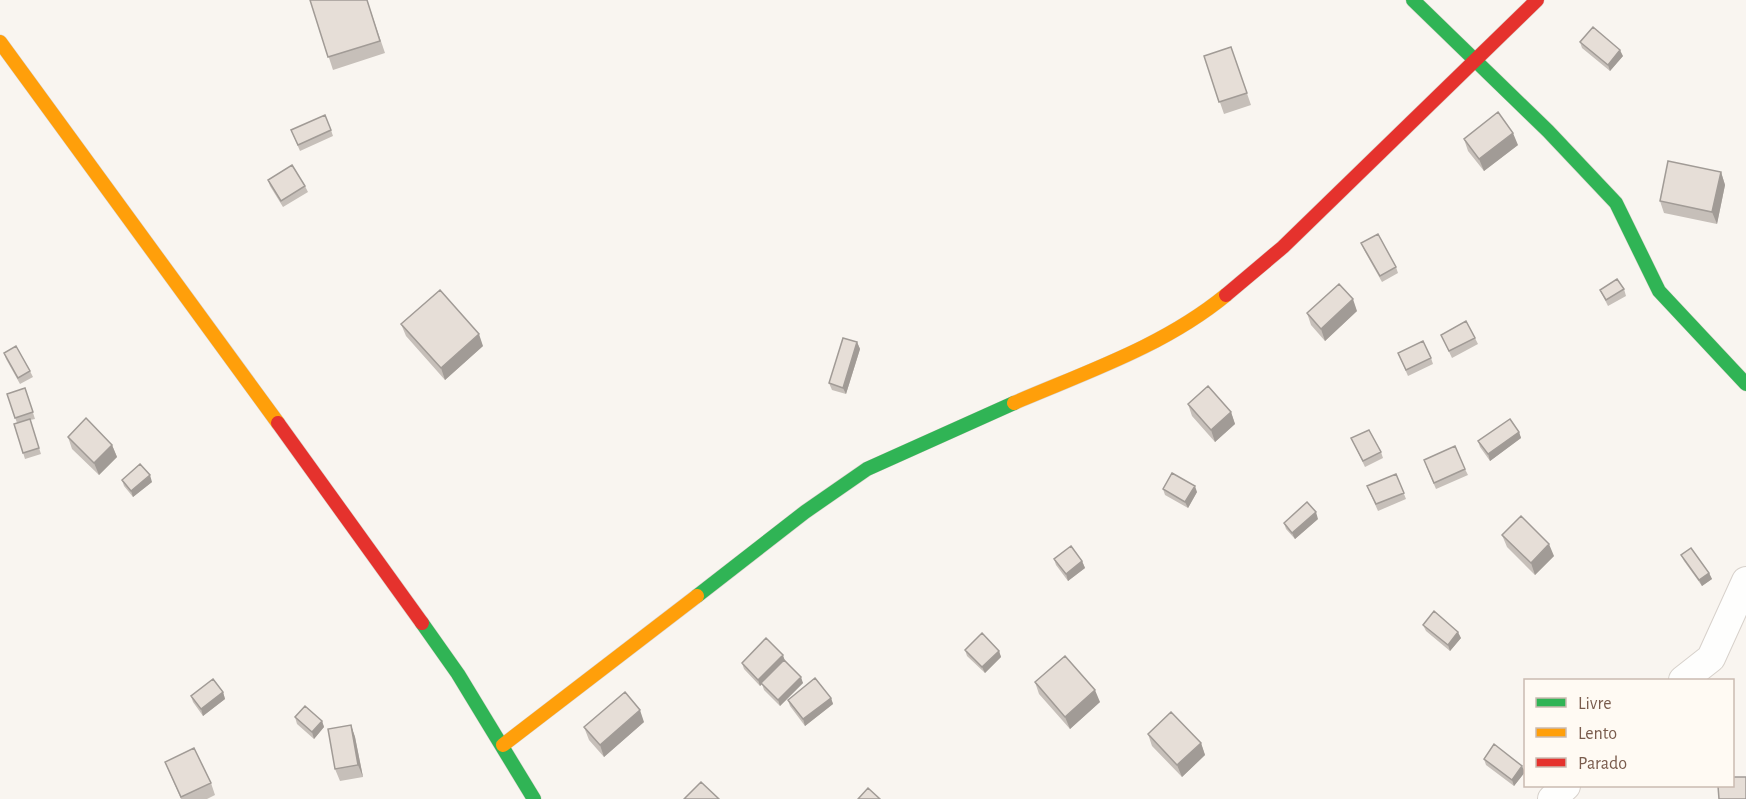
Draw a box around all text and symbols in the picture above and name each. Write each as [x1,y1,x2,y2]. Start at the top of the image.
legend [1524,679,1734,787]
text: Livre [1578,695,1612,713]
text: Lento [1578,725,1617,743]
text: Parado [1578,755,1627,773]

